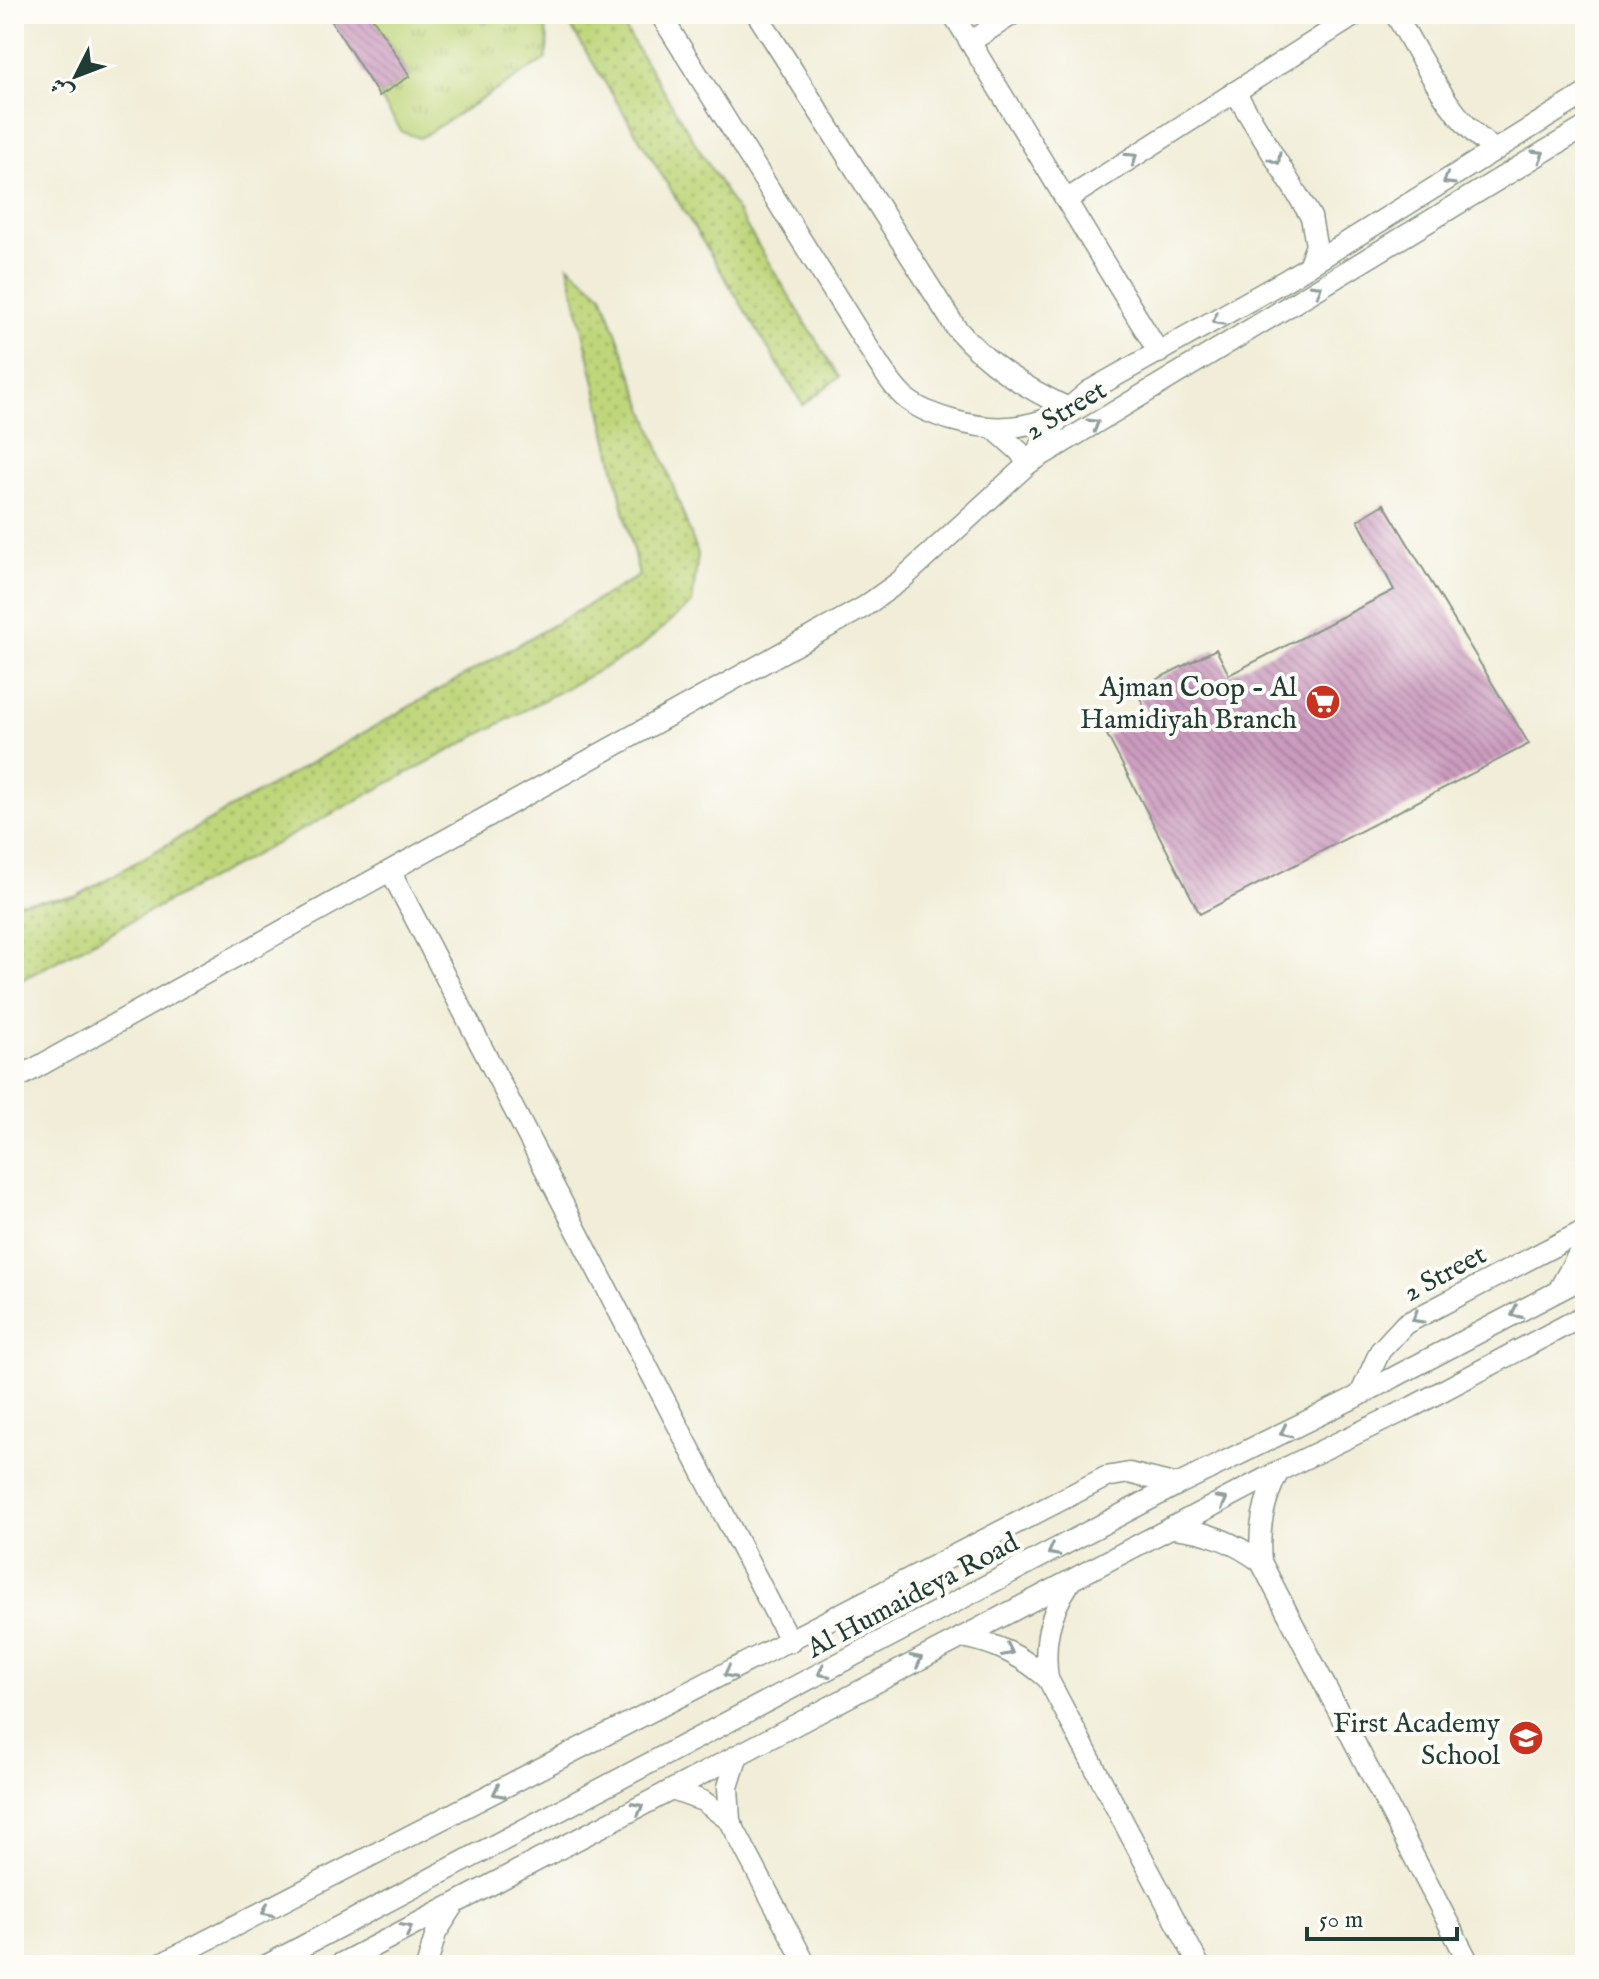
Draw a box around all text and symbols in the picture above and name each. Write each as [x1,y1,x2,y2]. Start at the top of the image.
north arrow [36,36,116,116]
text: ش [45,71,80,106]
one-way arrow [1530,149,1545,164]
one-way arrow [1266,150,1282,165]
one-way arrow [1123,153,1138,168]
one-way arrow [1442,170,1457,186]
one-way arrow [1308,284,1323,299]
one-way arrow [1211,310,1226,326]
street label: 2 Street [1019,373,1114,449]
one-way arrow [1085,418,1100,434]
place label: Ajman Coop - Al Hamidiyah Branch [1080,671,1297,738]
supermarket icon: Ajman Coop - Al Hamidiyah Branch [1304,683,1342,721]
street label: 2 Street [1398,1238,1493,1311]
one-way arrow [1510,1304,1524,1319]
one-way arrow [1411,1308,1425,1324]
one-way arrow [1278,1422,1293,1438]
one-way arrow [1214,1496,1228,1511]
street label: Al Humaideya Road [800,1526,1025,1667]
one-way arrow [1047,1541,1062,1556]
one-way arrow [1000,1641,1015,1657]
one-way arrow [909,1655,924,1670]
one-way arrow [817,1662,832,1677]
one-way arrow [723,1664,738,1679]
place label: First Academy School [1333,1707,1500,1774]
school or university icon: First Academy School [1507,1719,1545,1757]
one-way arrow [492,1783,507,1798]
one-way arrow [629,1802,644,1817]
scale bar [1307,1891,1457,1941]
one-way arrow [260,1901,275,1916]
text: 50 m [1319,1905,1363,1936]
one-way arrow [399,1923,414,1938]

